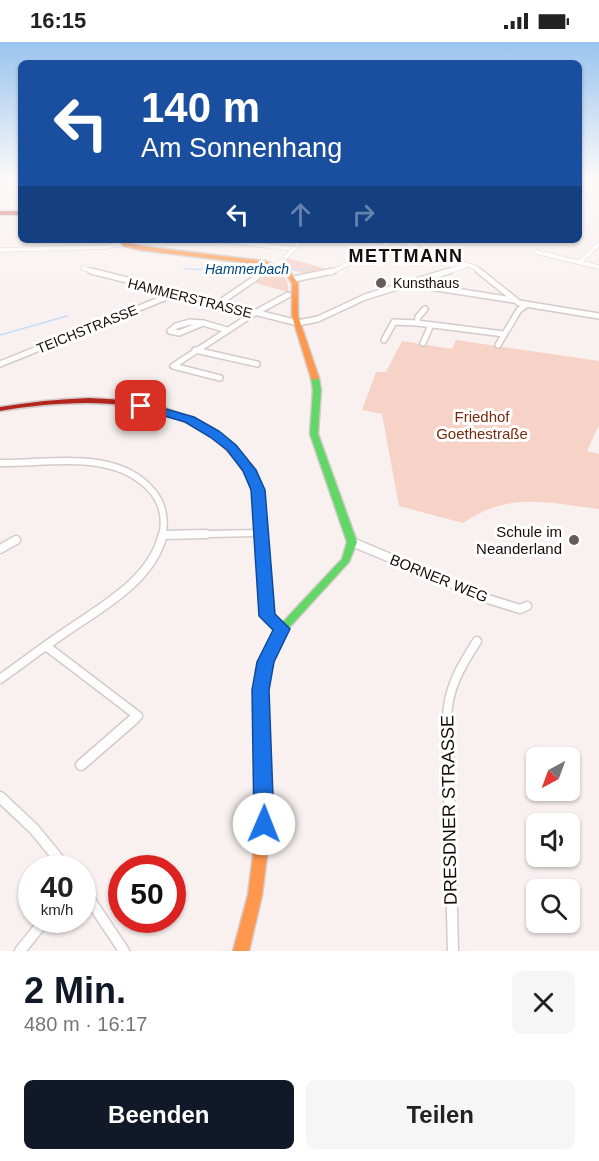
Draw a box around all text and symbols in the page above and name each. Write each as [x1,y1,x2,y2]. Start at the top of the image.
text: 16:15 [30,8,86,33]
icon: left [42,84,120,162]
text: 140 m [141,84,260,131]
text: Am Sonnenhang [141,133,342,163]
icon: left [221,198,254,231]
icon: ahead [284,198,317,231]
icon: right [347,198,380,231]
district label: METTMANN [349,246,463,266]
water label: Hammerbach [205,261,289,277]
street label: HAMMERSTRASSE [126,275,254,321]
place label: Kunsthaus [393,275,459,291]
marker: Kunsthaus [374,276,388,290]
street label: TEICHSTRASSE [34,301,140,357]
pin [115,380,166,431]
icon: arrive [124,389,157,422]
park label: Friedhof Goethestraße [436,408,528,442]
place label: Schule im Neanderland [476,523,562,557]
marker: Schule im Neanderland [567,533,581,547]
street label: BORNER WEG [388,551,490,605]
street label: DRESDNER STRASSE [437,715,461,905]
north arrow [526,747,580,801]
map controls [526,747,580,933]
position arrow [232,792,296,856]
button: sound [526,813,580,867]
speed limit sign: 50 [108,855,186,933]
text: 40 [40,870,74,903]
button: search [526,879,580,933]
text: km/h [41,901,73,918]
text: 2 Min. [24,970,126,1011]
button: close [512,971,575,1034]
text: 480 m · 16:17 [24,1013,147,1035]
button: Beenden [24,1080,294,1149]
button: Teilen [306,1080,575,1149]

